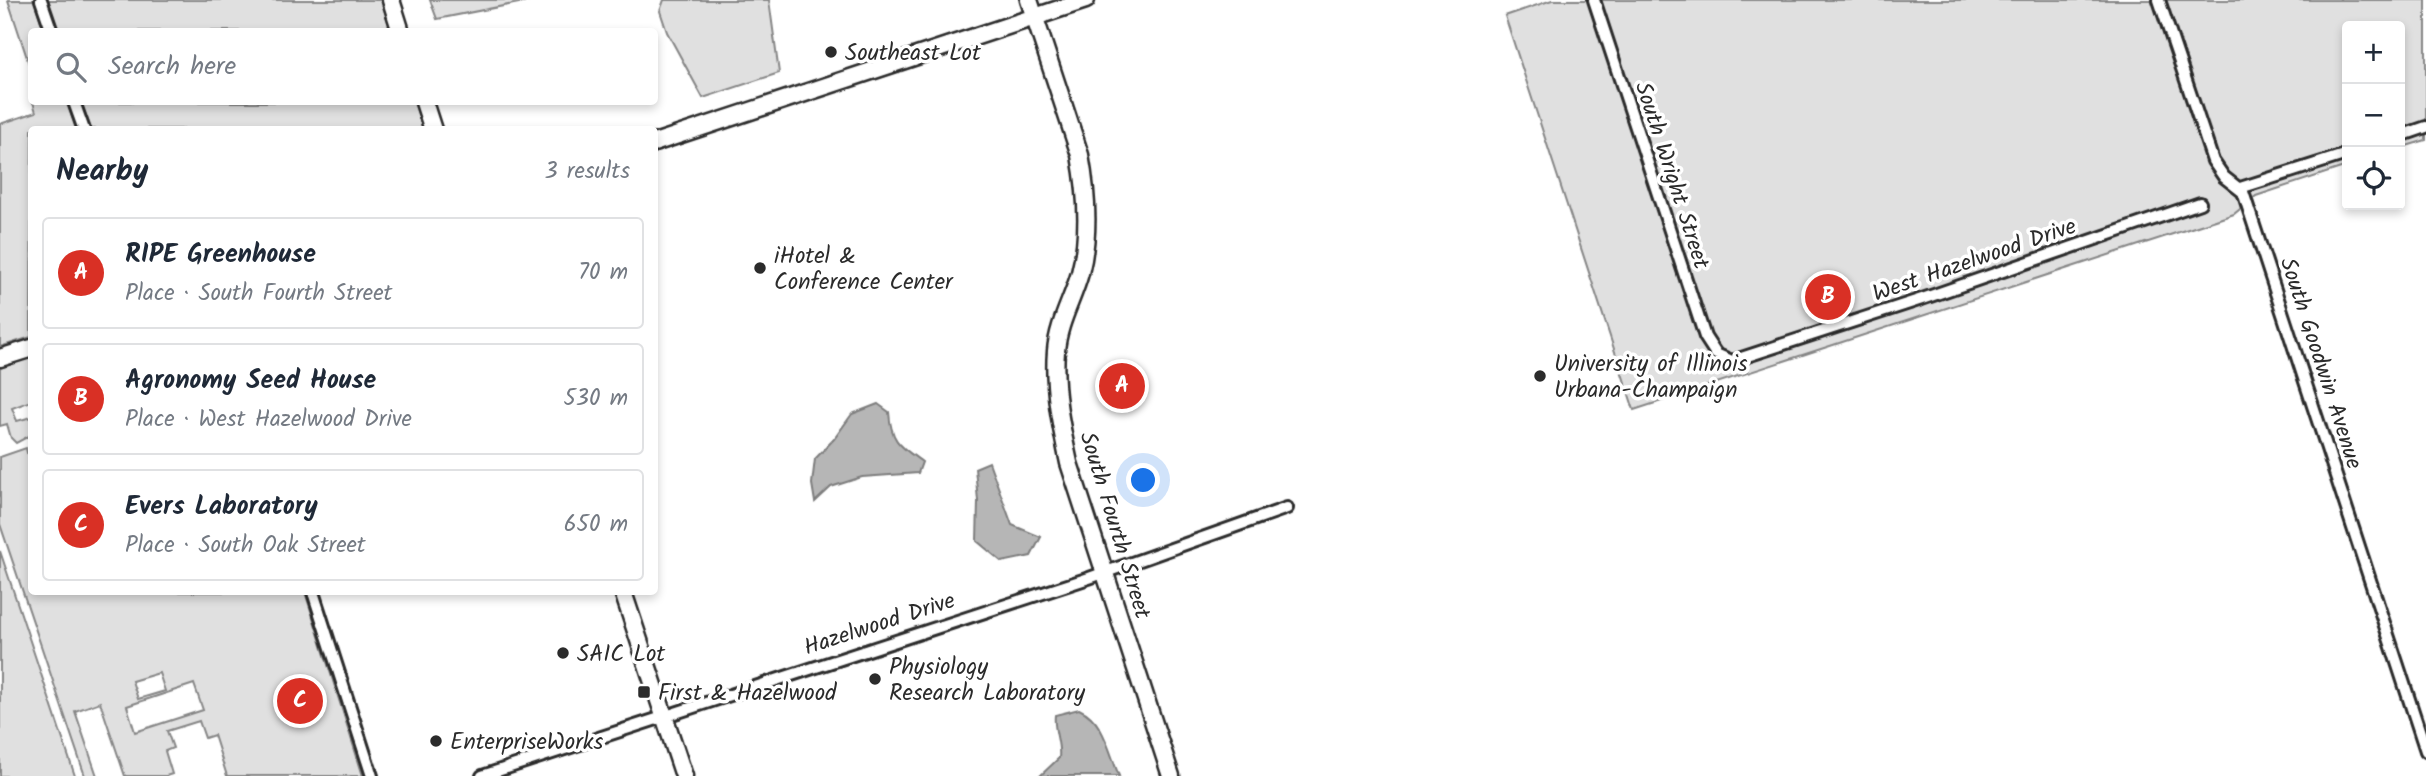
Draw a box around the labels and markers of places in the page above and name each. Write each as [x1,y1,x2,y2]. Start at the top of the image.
place label: Southeast Lot [845,36,982,72]
marker: Southeast Lot [823,44,839,60]
place label: iHotel & Conference Center [774,239,954,301]
marker: iHotel & Conference Center [752,260,768,276]
pin: B [1805,271,1851,323]
place label: University of Illinois Urbana-Champaign [1554,347,1748,409]
pin: A [1099,360,1145,412]
marker: University of Illinois Urbana-Champaign [1532,368,1548,384]
place label: SAIC Lot [577,637,666,673]
marker: SAIC Lot [555,645,571,661]
place label: Physiology Research Laboratory [889,650,1085,712]
marker: Physiology Research Laboratory [867,671,883,687]
pin: C [277,675,323,727]
place label: First & Hazelwood [658,676,837,712]
marker: First & Hazelwood [636,684,652,700]
place label: EnterpriseWorks [450,725,604,761]
marker: EnterpriseWorks [428,733,444,749]

